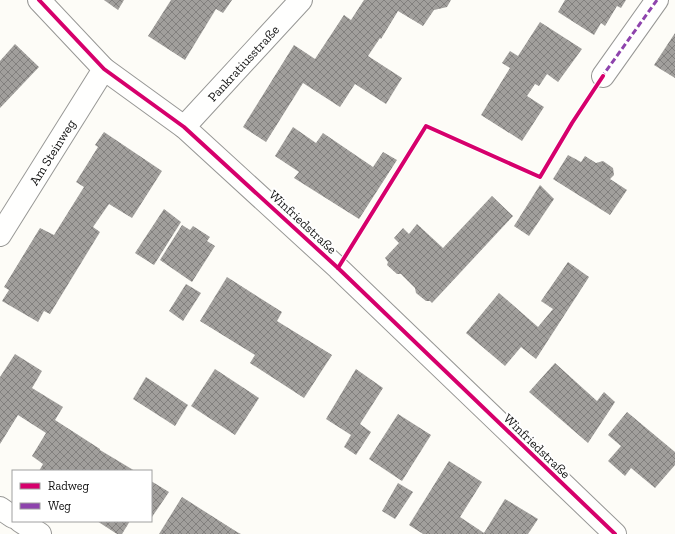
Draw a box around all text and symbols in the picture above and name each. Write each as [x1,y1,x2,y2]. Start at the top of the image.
street label: Pankratiusstraße [204,22,282,104]
street label: Am Steinweg [26,116,78,187]
street label: Winfriedstraße [266,187,340,257]
street label: Winfriedstraße [501,411,573,481]
legend [12,470,152,522]
text: Radweg [48,479,89,493]
text: Weg [48,499,71,513]

